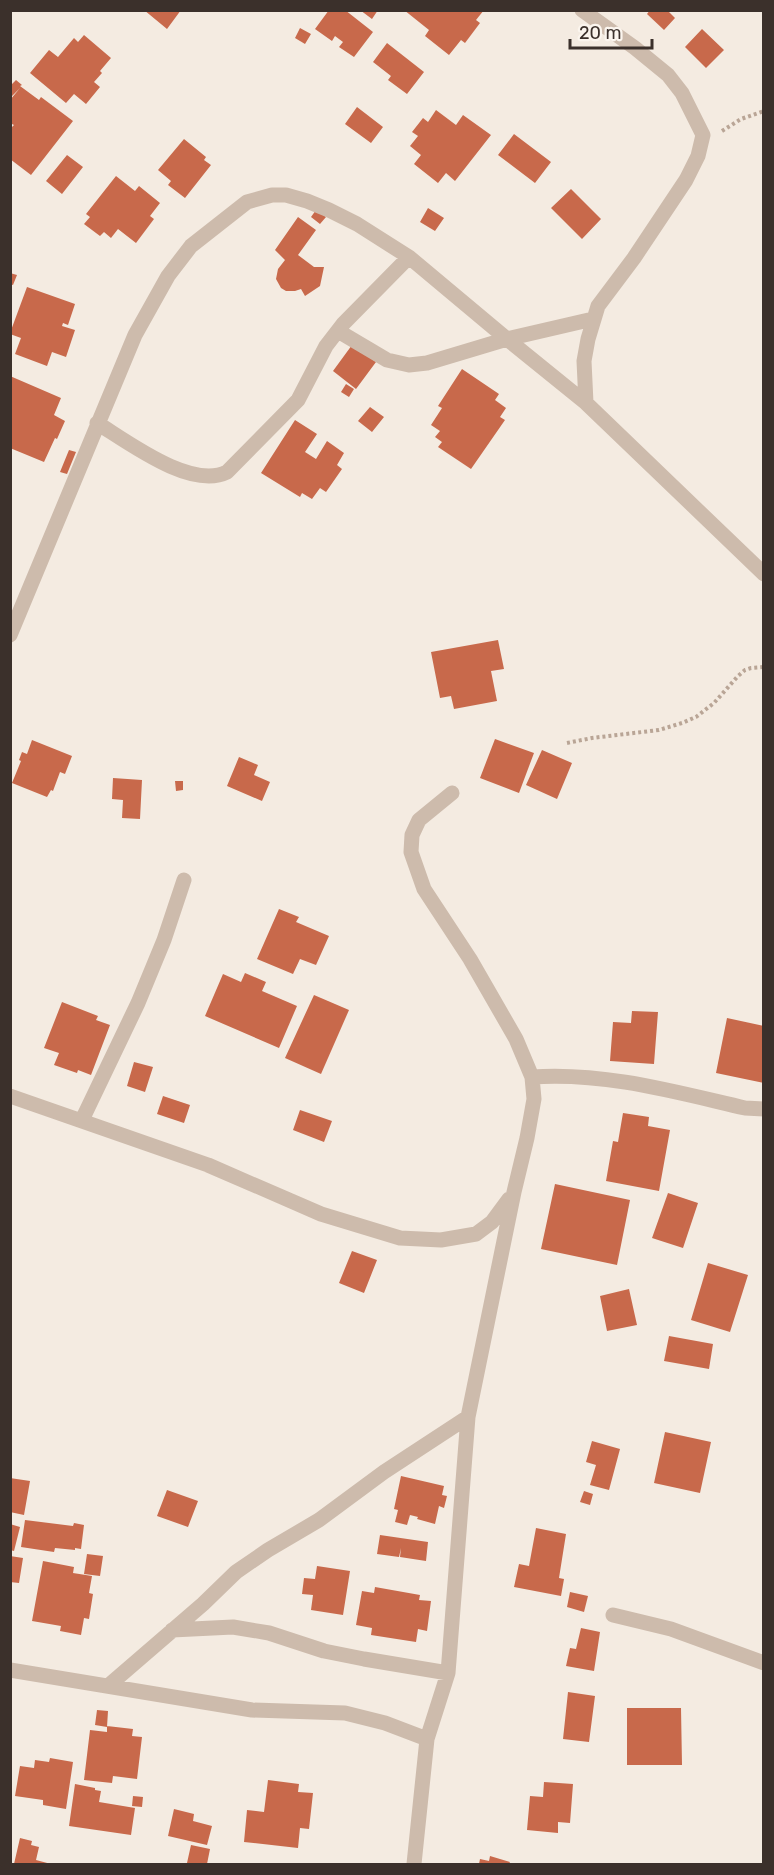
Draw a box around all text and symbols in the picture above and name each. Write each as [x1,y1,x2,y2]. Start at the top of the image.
scale bar [570,12,652,50]
text: 20 m [579,22,621,44]

